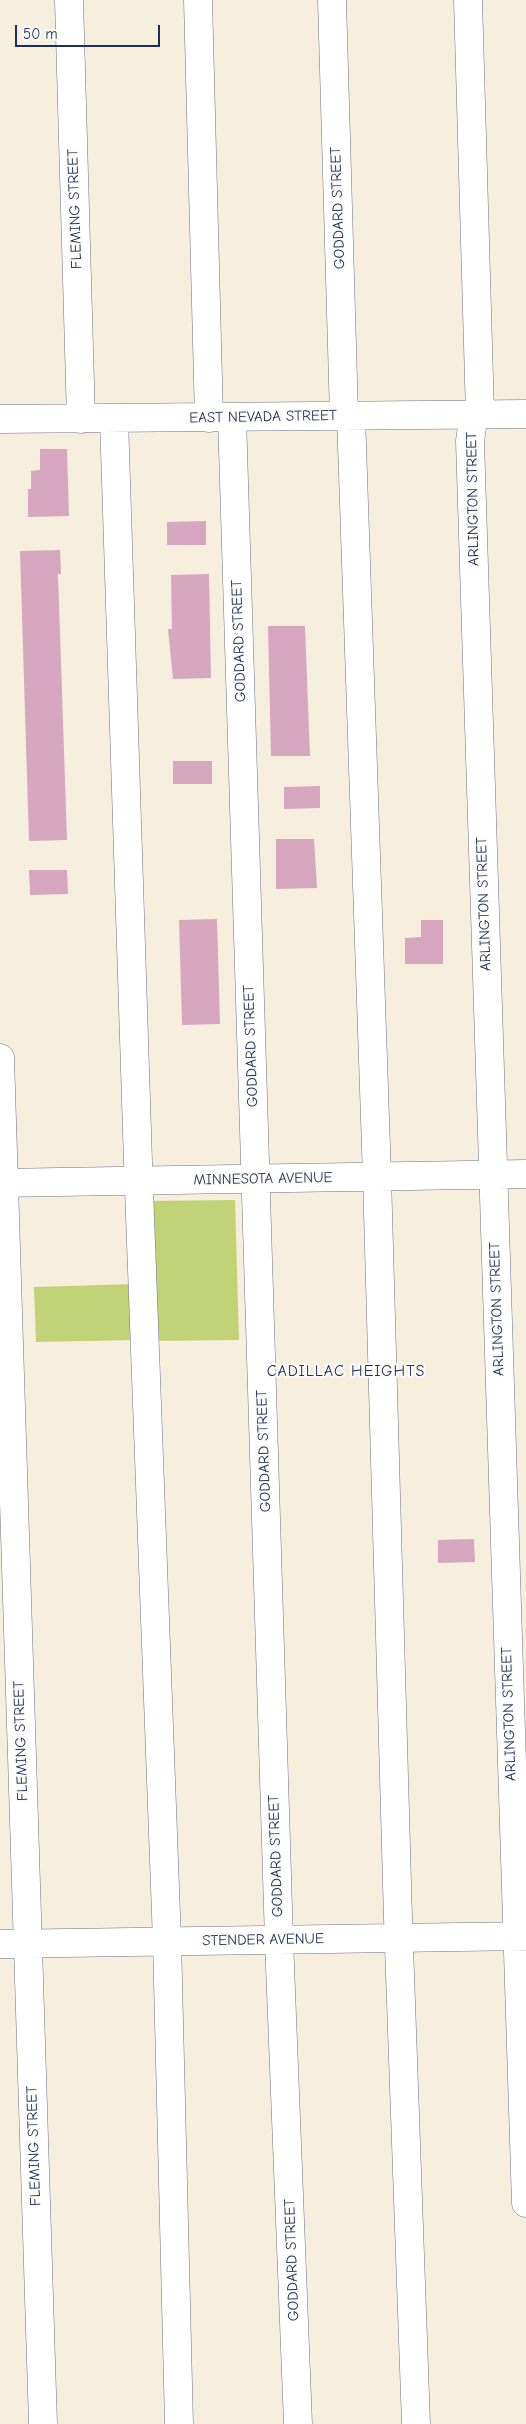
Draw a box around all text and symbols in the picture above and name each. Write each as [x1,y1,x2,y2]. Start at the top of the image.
scale bar [18,15,162,47]
text: 50 m [23,25,58,43]
street label: GODDARD STREET [327,147,349,269]
street label: FLEMING STREET [64,149,86,269]
street label: EAST NEVADA STREET [189,407,337,427]
street label: ARLINGTON STREET [463,432,483,566]
street label: GODDARD STREET [228,580,250,702]
street label: ARLINGTON STREET [473,837,495,971]
street label: GODDARD STREET [240,985,262,1107]
street label: MINNESOTA AVENUE [193,1169,333,1189]
street label: ARLINGTON STREET [486,1242,508,1376]
district label: CADILLAC HEIGHTS [265,1361,427,1381]
street label: GODDARD STREET [253,1390,275,1512]
street label: ARLINGTON STREET [498,1647,520,1781]
street label: FLEMING STREET [10,1681,32,1801]
street label: GODDARD STREET [265,1795,287,1917]
street label: STENDER AVENUE [202,1930,324,1950]
street label: FLEMING STREET [23,2086,45,2206]
street label: GODDARD STREET [281,2199,303,2321]

